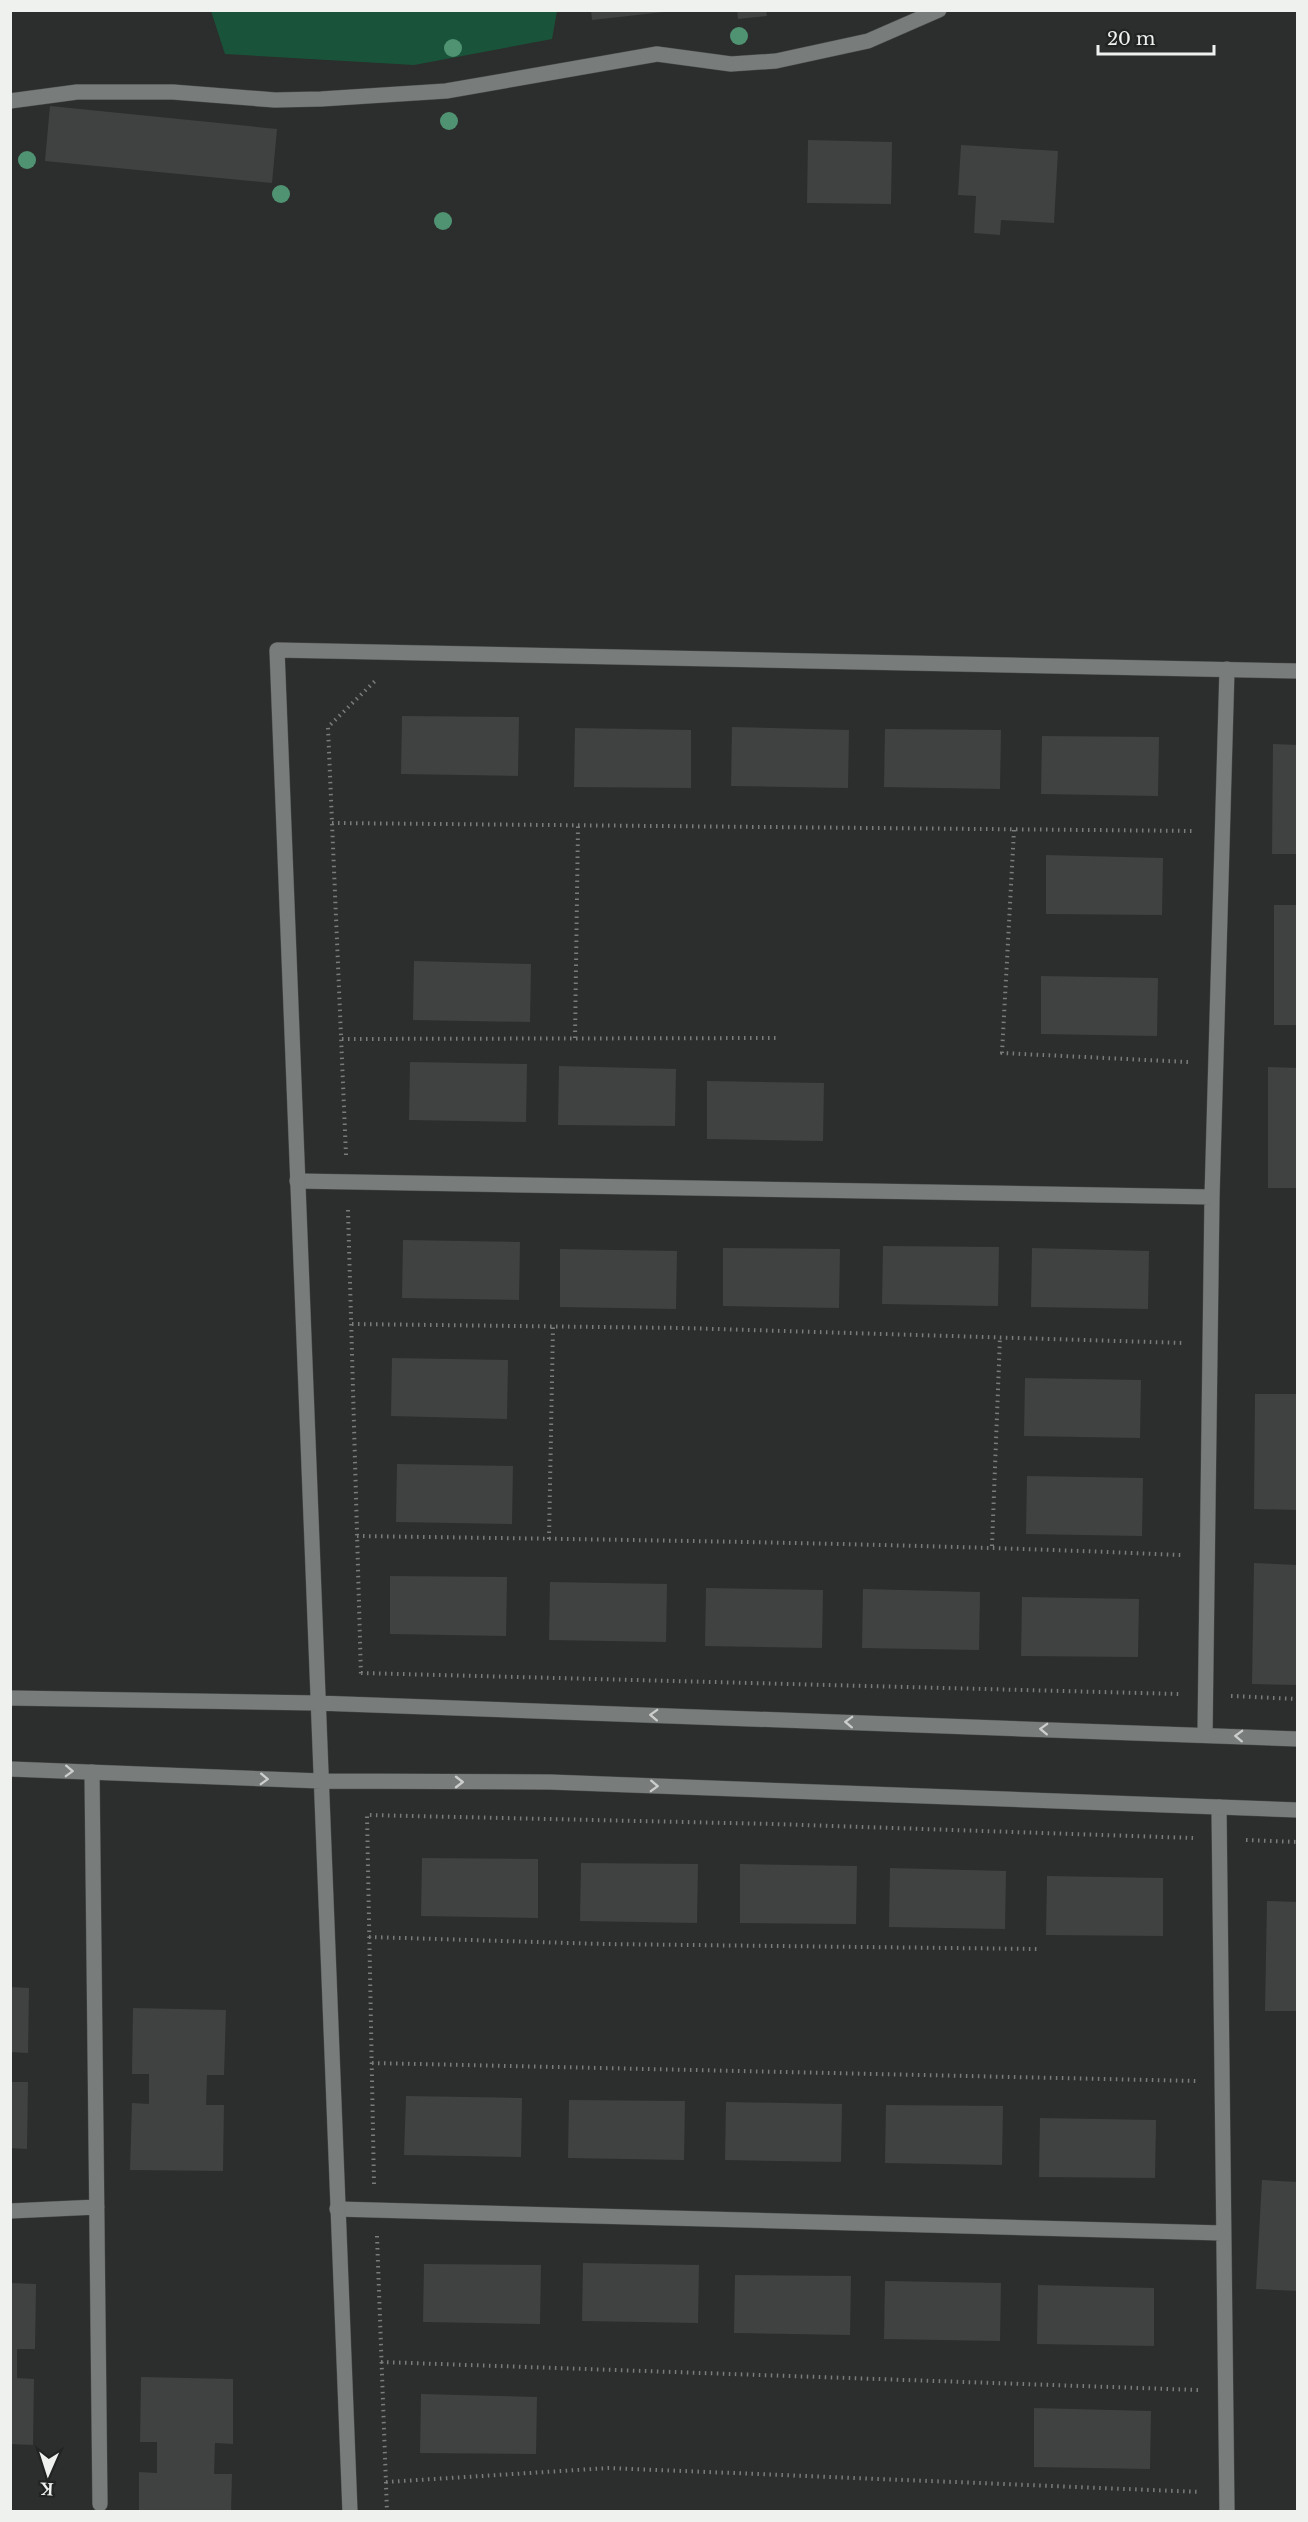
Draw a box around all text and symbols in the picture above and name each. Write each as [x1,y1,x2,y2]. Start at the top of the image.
scale bar [1098,18,1214,56]
text: 20 m [1107,28,1155,50]
one-way arrow [650,1708,659,1721]
one-way arrow [845,1716,854,1728]
one-way arrow [1040,1723,1049,1735]
one-way arrow [1235,1730,1244,1743]
one-way arrow [64,1765,73,1777]
one-way arrow [259,1773,268,1785]
one-way arrow [454,1776,463,1788]
one-way arrow [649,1780,658,1793]
north arrow [18,2444,78,2504]
text: K [39,2479,54,2499]

